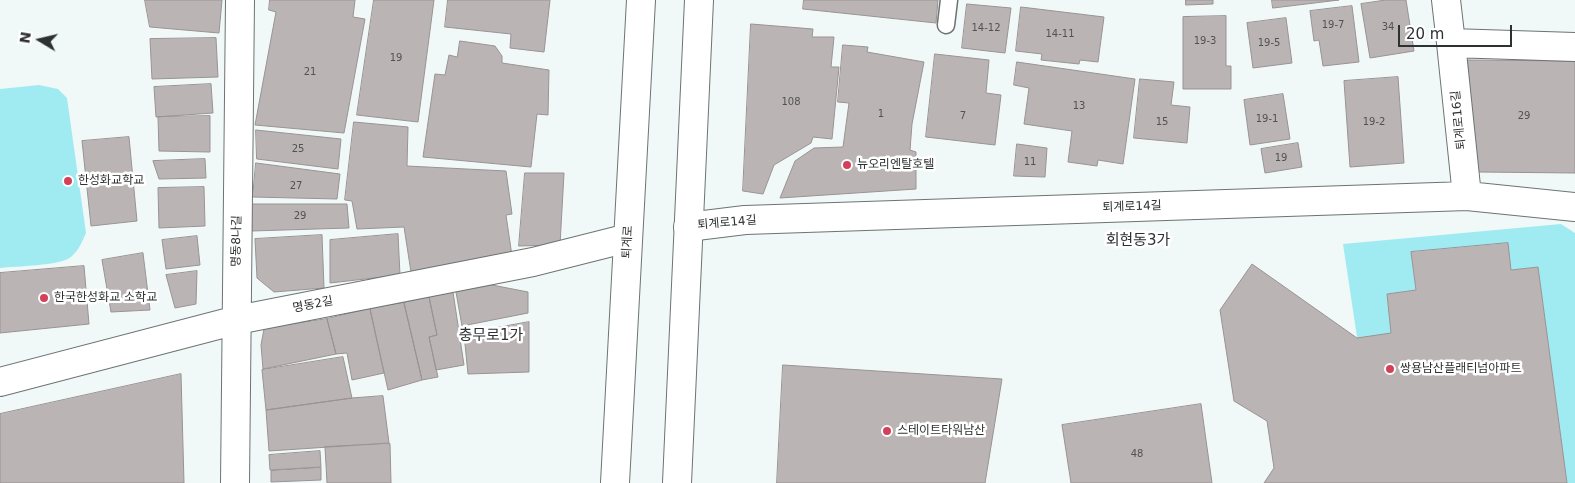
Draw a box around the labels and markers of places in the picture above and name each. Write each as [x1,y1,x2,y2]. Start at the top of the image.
place label: 뉴오리엔탈호텔 [857,158,934,172]
marker: 뉴오리엔탈호텔 [841,159,853,171]
place label: 한성화교학교 [78,174,144,188]
marker: 한성화교학교 [62,175,74,187]
place label: 한국한성화교 소학교 [54,291,157,305]
marker: 한국한성화교 소학교 [38,292,50,304]
place label: 쌍용남산플래티넘아파트 [1400,362,1521,376]
marker: 쌍용남산플래티넘아파트 [1384,363,1396,375]
place label: 스테이트타워남산 [897,424,985,438]
marker: 스테이트타워남산 [881,425,893,437]

